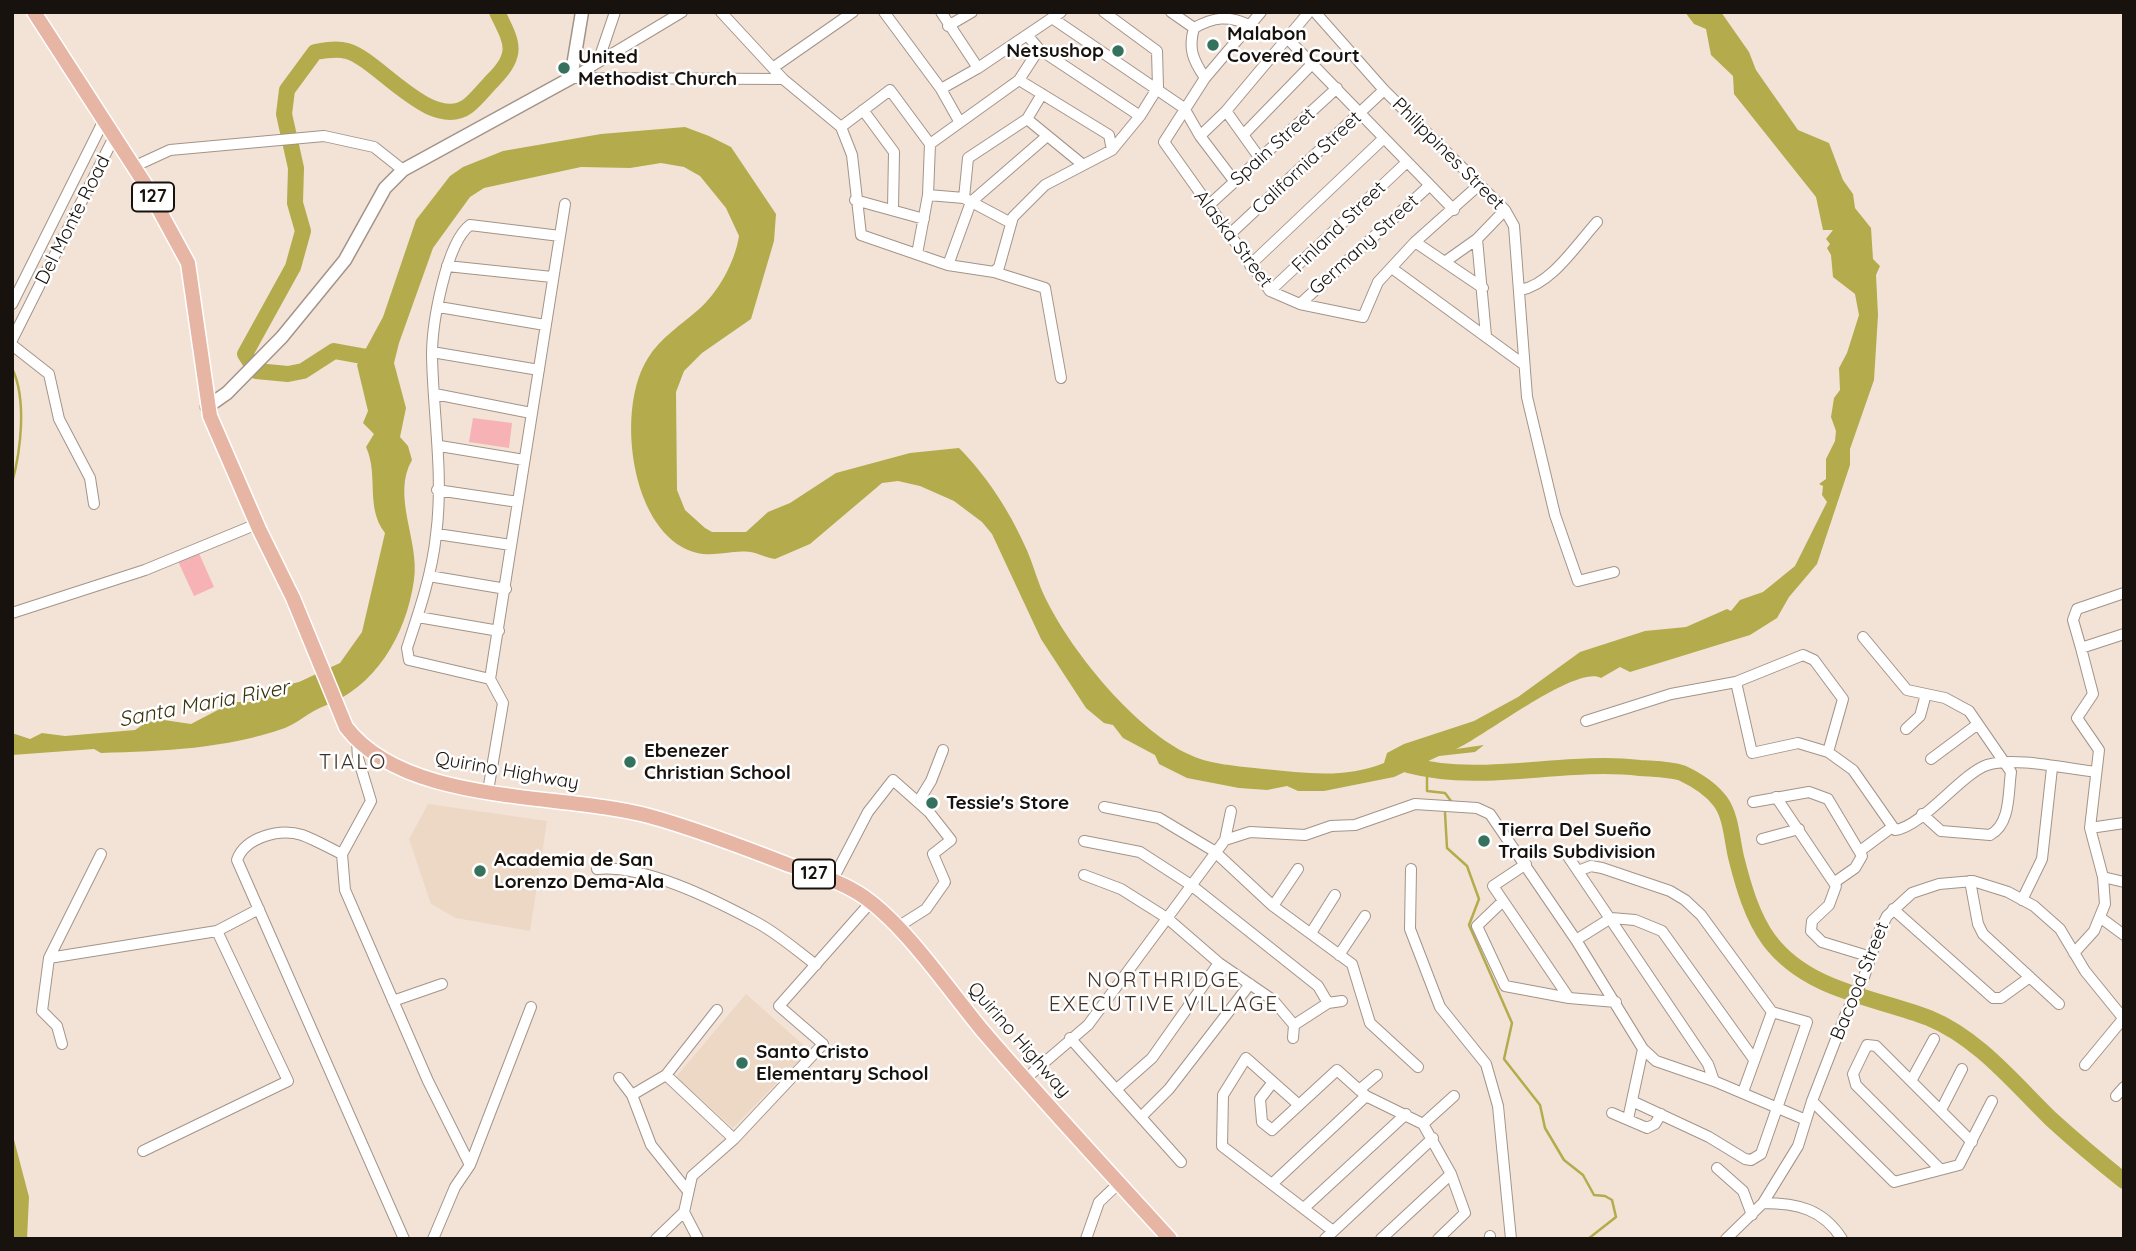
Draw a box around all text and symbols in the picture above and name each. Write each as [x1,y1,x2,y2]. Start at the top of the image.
place label: Malabon Covered Court [1227,23,1360,67]
marker: Malabon Covered Court [1205,37,1221,53]
place label: Netsushop [1006,40,1104,62]
marker: Netsushop [1110,43,1126,59]
place label: United Methodist Church [578,46,737,90]
marker: United Methodist Church [556,60,572,76]
street label: Philippines Street [1387,93,1509,215]
street label: Spain Street [1226,103,1320,191]
street label: California Street [1248,107,1366,219]
street label: Del Monte Road [31,152,115,288]
street label: Finland Street [1287,177,1391,277]
road number: 127 [132,182,174,212]
street label: Alaska Street [1189,186,1277,292]
street label: Germany Street [1305,190,1423,300]
water label: Santa Maria River [117,675,291,733]
place label: Ebenezer Christian School [644,740,791,784]
street label: Quirino Highway [433,747,581,795]
district label: TIALO [319,750,387,776]
marker: Ebenezer Christian School [622,754,638,770]
place label: Tessie's Store [946,792,1069,814]
marker: Tessie's Store [924,795,940,811]
place label: Tierra Del Sueño Trails Subdivision [1498,819,1656,863]
marker: Tierra Del Sueño Trails Subdivision [1476,833,1492,849]
place label: Academia de San Lorenzo Dema-Ala [494,849,664,893]
road number: 127 [793,860,835,888]
marker: Academia de San Lorenzo Dema-Ala [472,863,488,879]
street label: Bacood Street [1826,919,1894,1043]
district label: NORTHRIDGE EXECUTIVE VILLAGE [1051,968,1277,1018]
street label: Quirino Highway [963,978,1075,1102]
place label: Santo Cristo Elementary School [756,1041,929,1085]
marker: Santo Cristo Elementary School [734,1055,750,1071]

